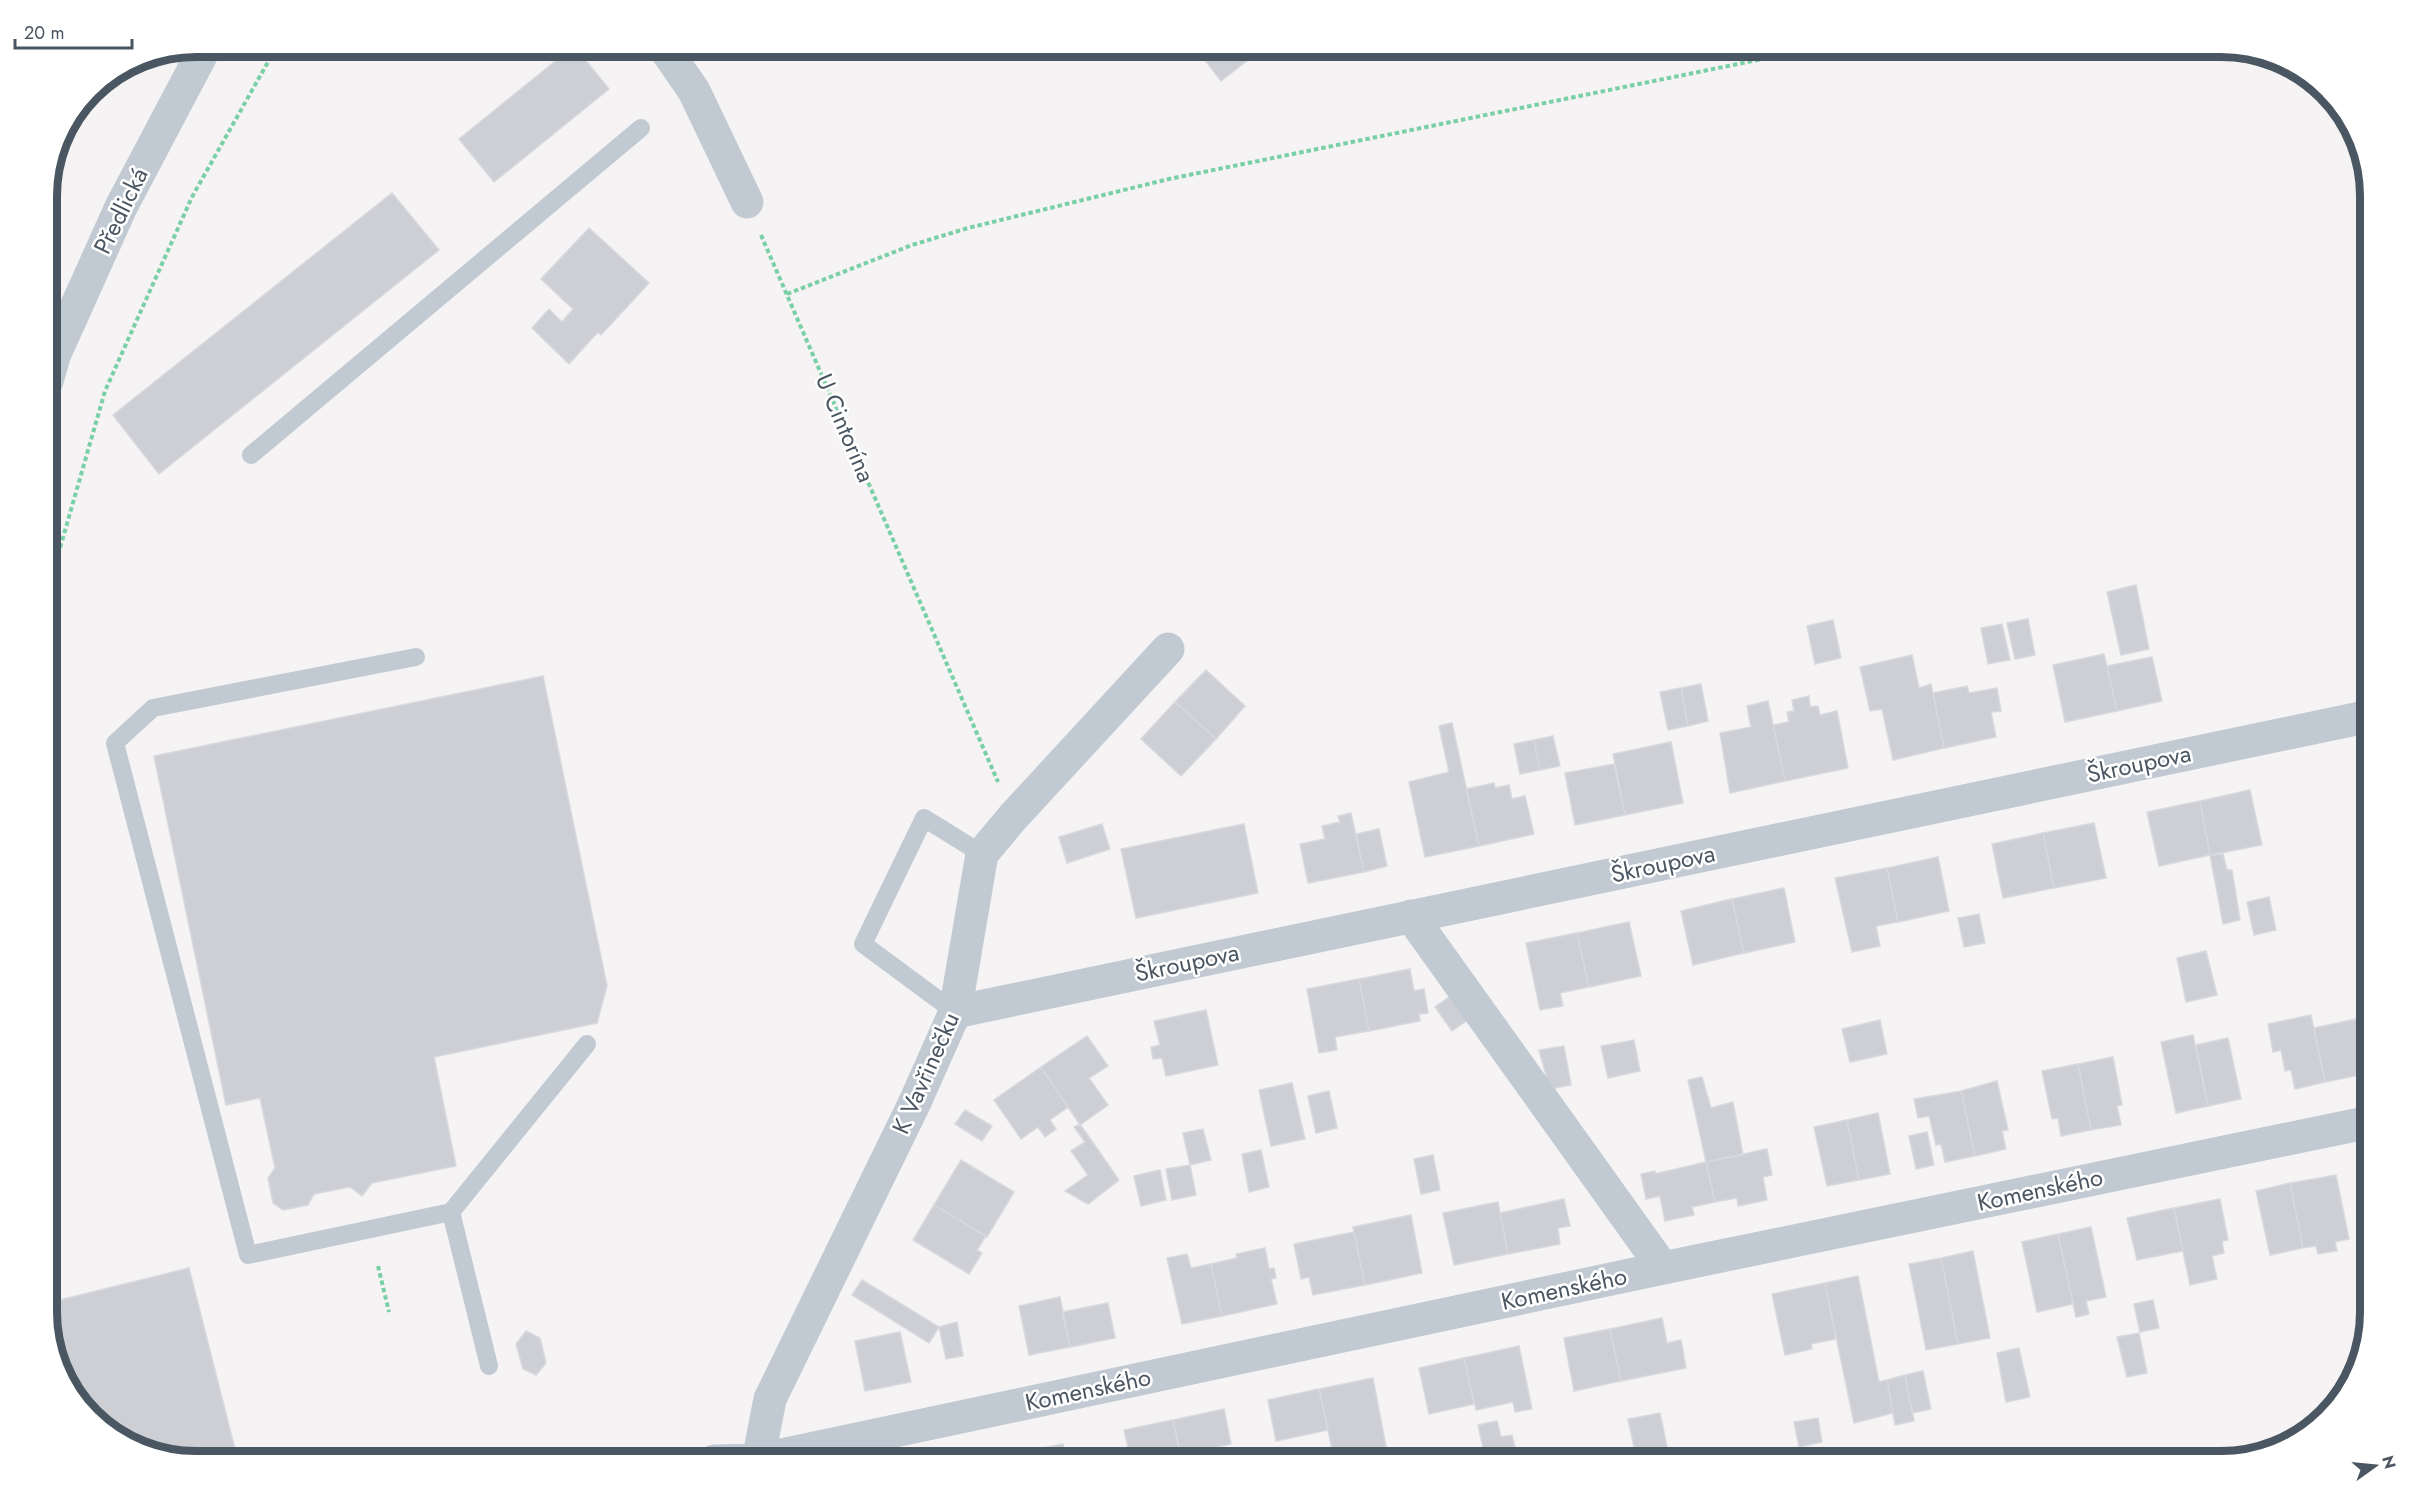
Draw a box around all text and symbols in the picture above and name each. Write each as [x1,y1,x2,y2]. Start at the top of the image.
scale bar [15,12,132,50]
text: 20 m [24,20,64,46]
street label: Předlická [85,162,156,260]
street label: U Cintorína [807,368,884,488]
street label: Škroupova [2083,735,2194,792]
street label: Škroupova [1607,835,1718,892]
street label: Škroupova [1131,934,1242,991]
street label: K Vavřinečku [883,1006,968,1139]
street label: Komenského [1974,1159,2106,1220]
street label: Komenského [1498,1258,1630,1319]
street label: Komenského [1022,1359,1154,1420]
north arrow [2345,1436,2405,1496]
text: N [2376,1453,2402,1471]

